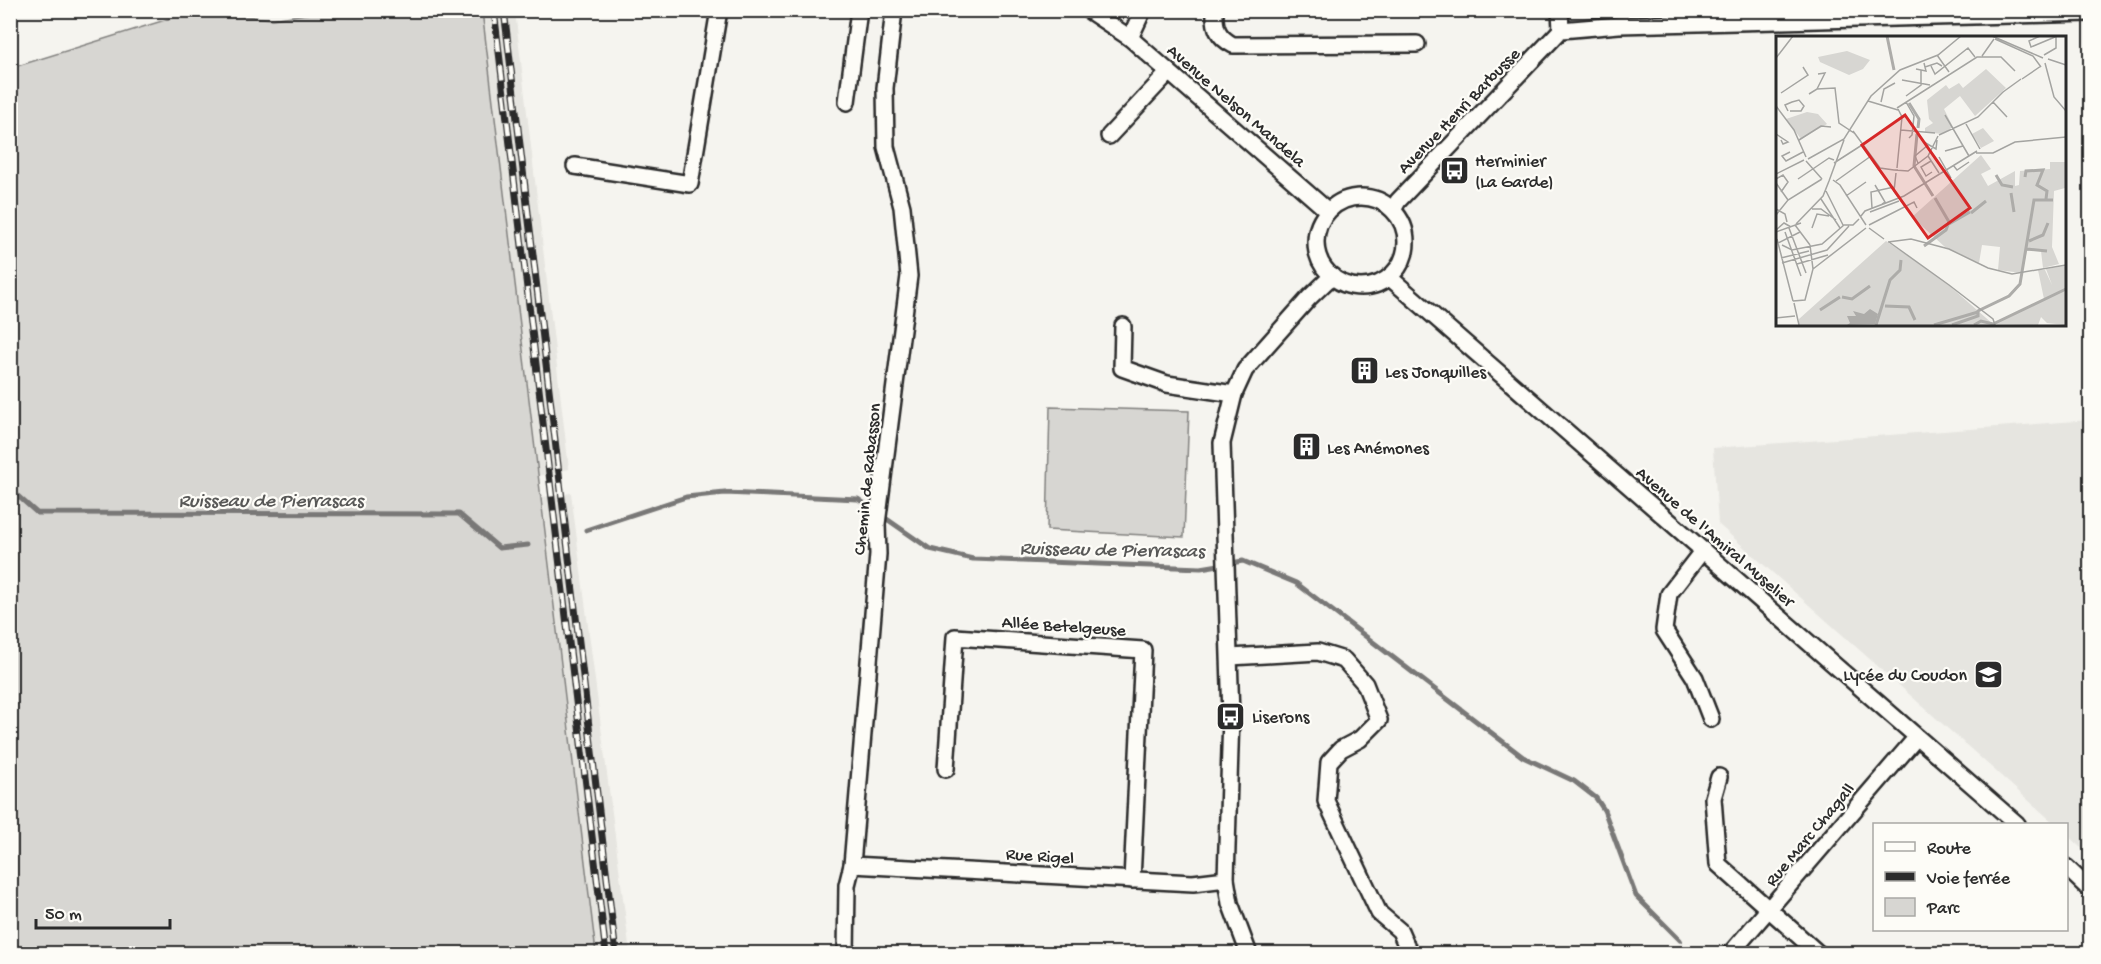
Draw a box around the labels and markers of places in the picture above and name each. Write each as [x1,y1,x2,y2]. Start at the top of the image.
place label: Herminier (La Garde) [1475,152,1554,194]
bus stop icon: Herminier (La Garde) [1438,154,1470,186]
building icon: Les Jonquilles [1348,355,1380,387]
place label: Les Jonquilles [1385,363,1488,384]
building icon: Les Anémones [1290,431,1322,463]
place label: Les Anémones [1327,439,1430,460]
school or university icon: Lycée du Coudon [1972,658,2004,690]
place label: Lycée du Coudon [1843,666,1967,687]
bus stop icon: Liserons [1215,700,1247,732]
place label: Liserons [1252,708,1311,729]

